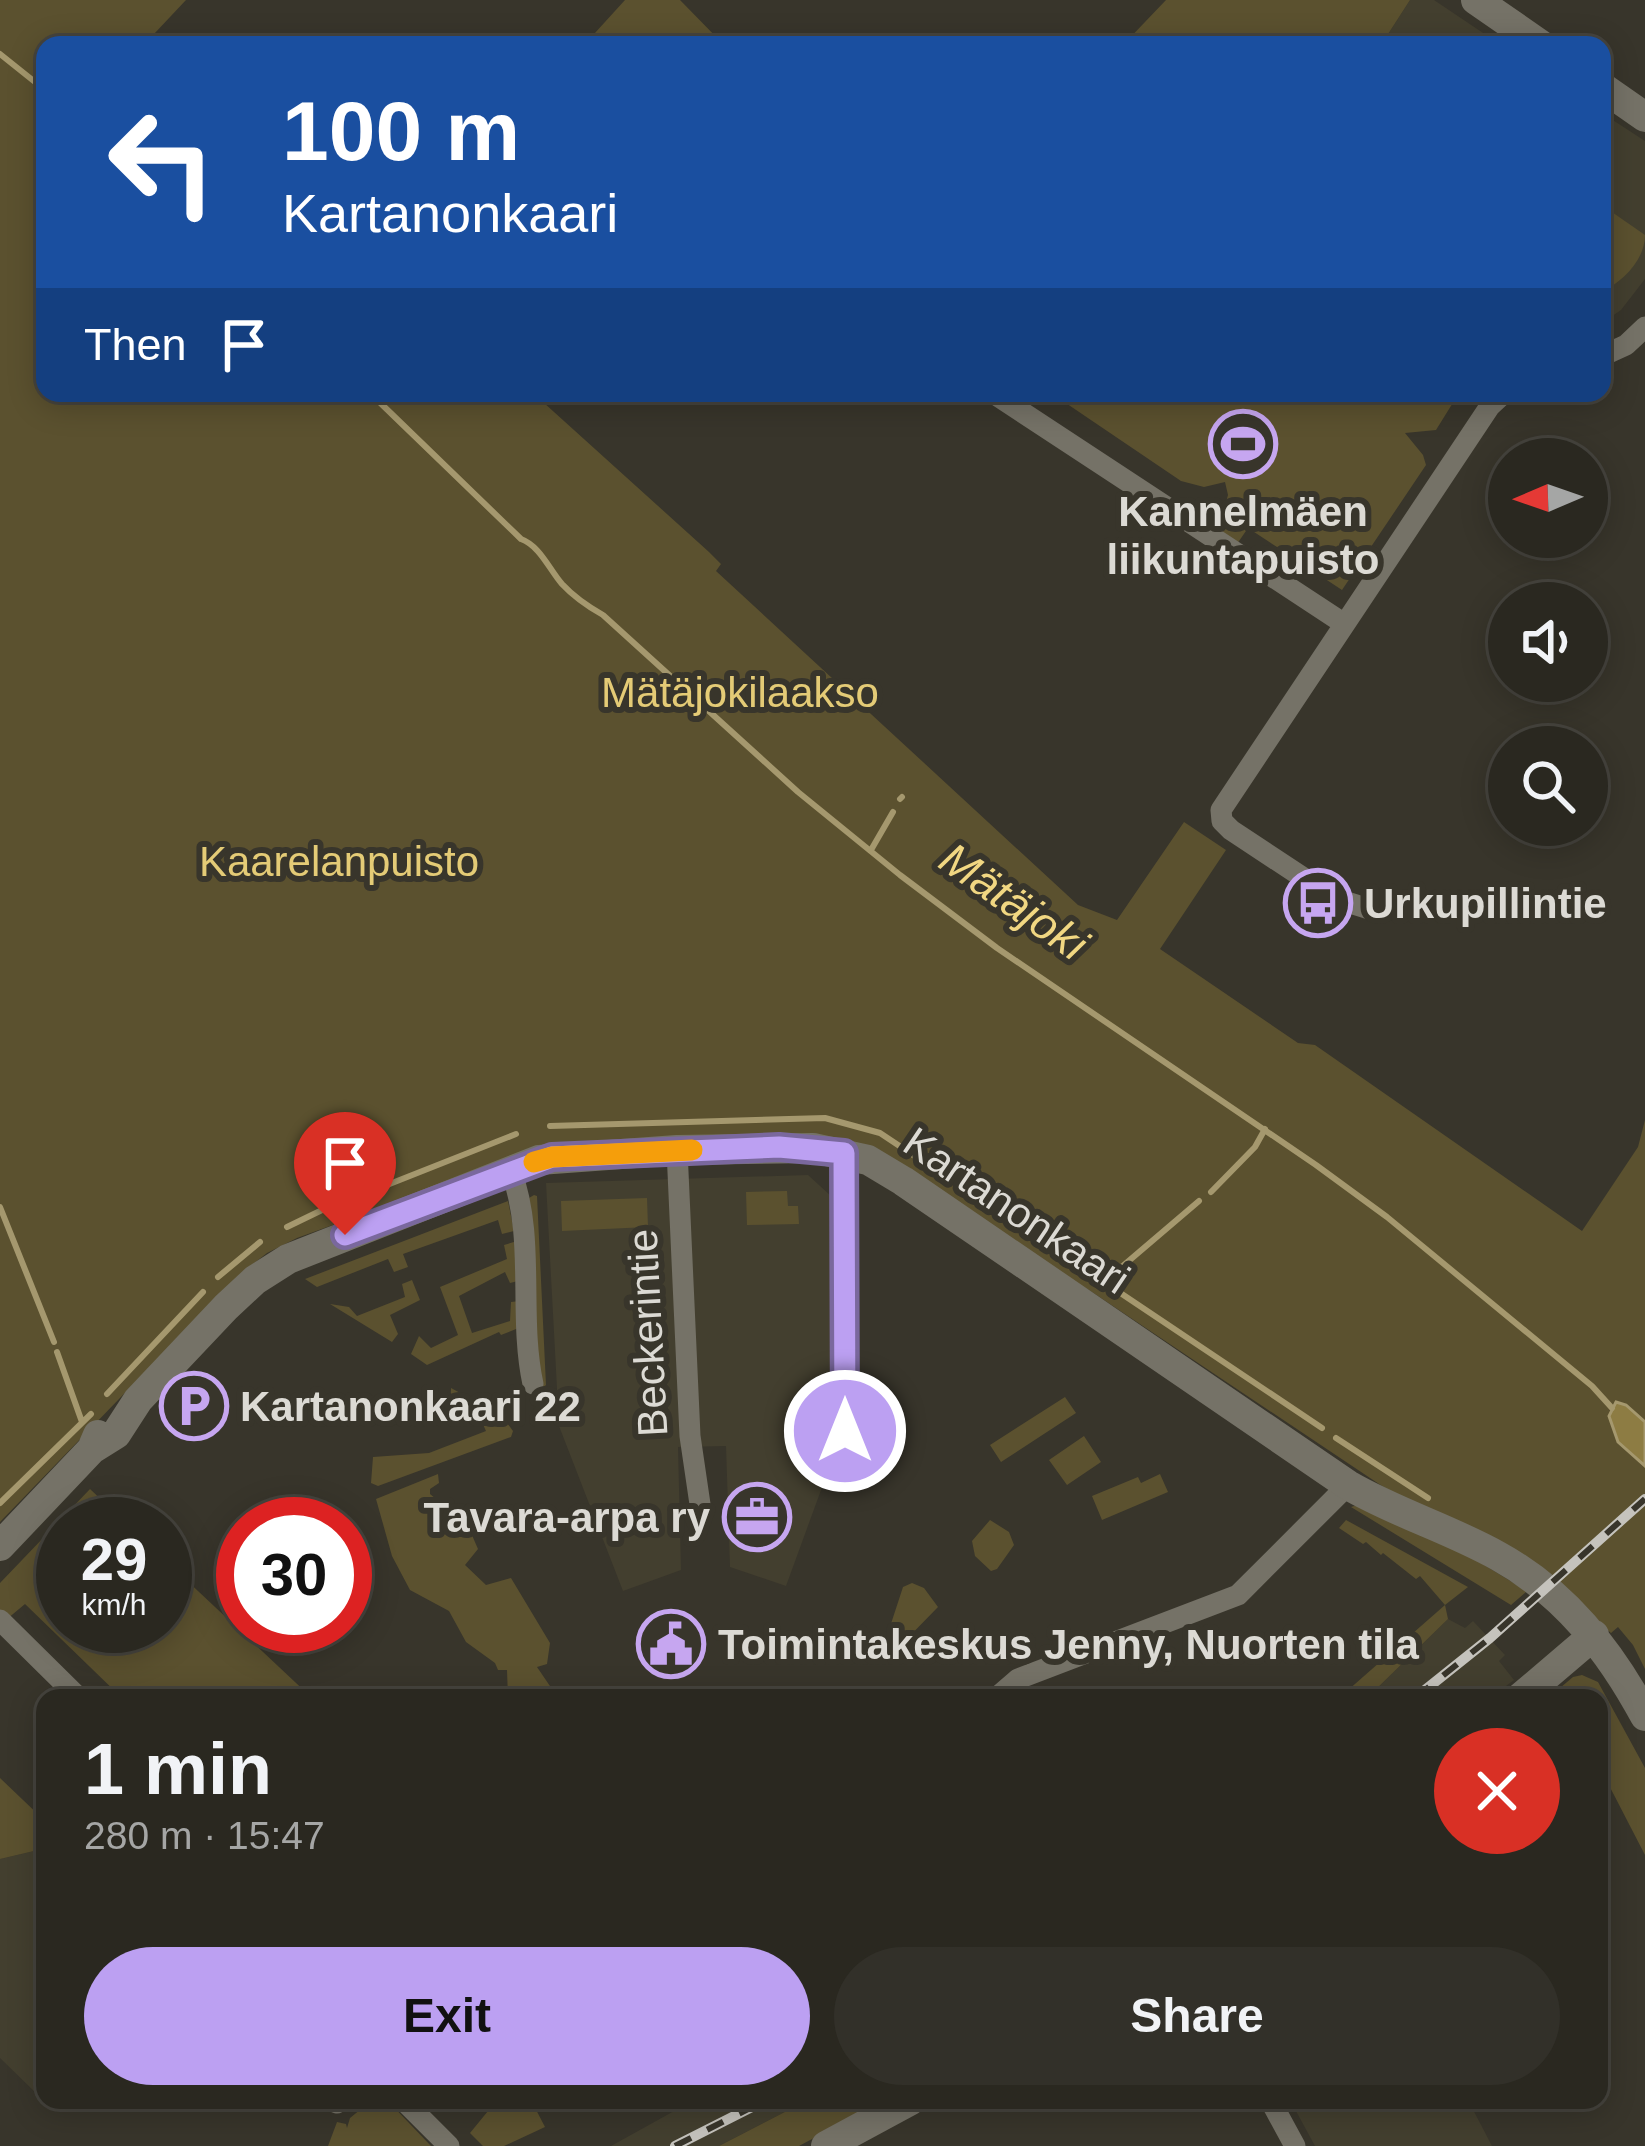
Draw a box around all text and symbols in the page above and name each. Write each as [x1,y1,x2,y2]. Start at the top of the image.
icon: left [84,84,240,240]
text: 100 m [282,84,520,178]
text: Kartanonkaari [282,183,618,243]
icon: arrive [211,312,277,378]
text: Then [84,319,187,370]
sports icon: Kannelmäen liikuntapuisto [1208,409,1278,479]
north arrow [1488,438,1608,558]
map controls [1488,438,1608,846]
place label: Kannelmäen liikuntapuisto [1107,488,1380,583]
button: sound [1488,582,1608,702]
park label: Mätäjokilaakso [601,669,879,716]
button: search [1488,726,1608,846]
water label: Mätäjoki [930,832,1099,971]
park label: Kaarelanpuisto [199,838,479,885]
bus stop icon: Urkupillintie [1283,868,1353,938]
place label: Urkupillintie [1364,880,1607,927]
pin [294,1112,396,1235]
street label: Kartanonkaari [895,1118,1138,1303]
icon: arrive [312,1130,378,1196]
street label: Beckerintie [619,1228,676,1438]
position arrow [782,1368,908,1494]
parking icon: Kartanonkaari 22 [159,1371,229,1441]
place label: Kartanonkaari 22 [240,1383,581,1430]
office icon: Tavara-arpa ry [722,1482,792,1552]
place label: Tavara-arpa ry [424,1494,711,1541]
speed limit sign: 30 [216,1497,372,1653]
text: 29 [81,1526,147,1593]
text: km/h [81,1588,147,1621]
public building icon: Toimintakeskus Jenny, Nuorten tila [636,1609,706,1679]
place label: Toimintakeskus Jenny, Nuorten tila [718,1621,1420,1668]
button: close [1434,1728,1560,1854]
text: 1 min [84,1729,272,1809]
text: 280 m · 15:47 [84,1814,325,1857]
button: Exit [84,1947,810,2085]
button: Share [834,1947,1560,2085]

